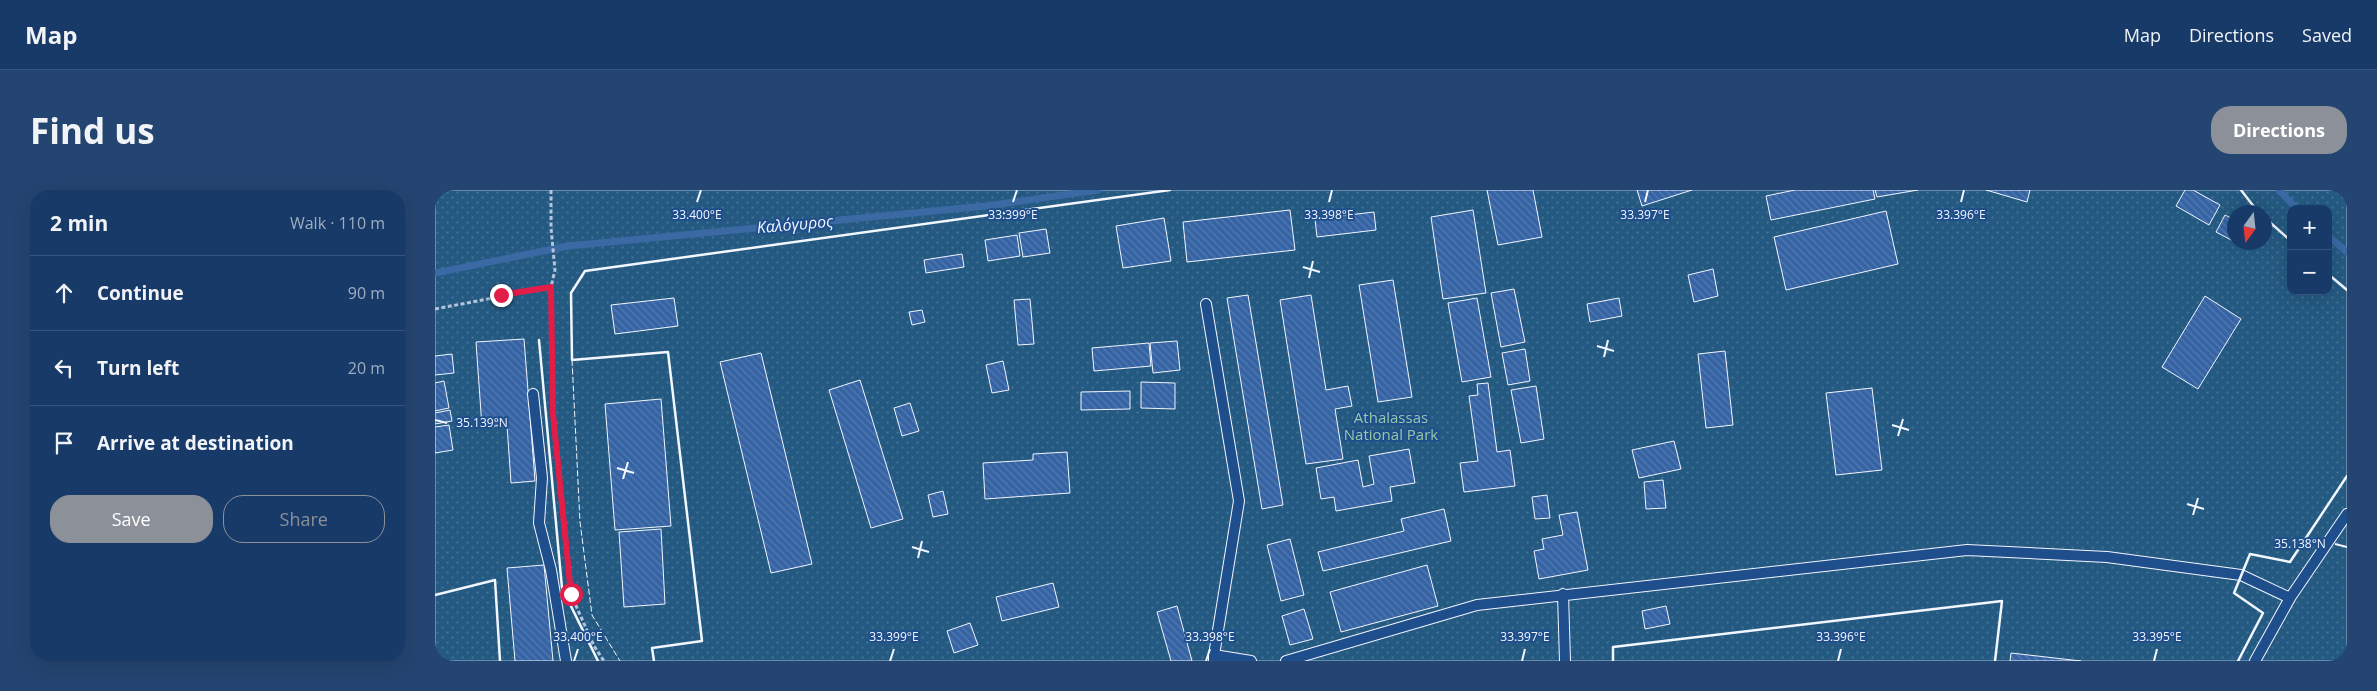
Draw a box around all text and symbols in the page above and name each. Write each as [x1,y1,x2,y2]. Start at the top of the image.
text: Map [25,18,77,51]
text: Map [2124,23,2161,47]
text: Directions [2189,23,2274,47]
text: Saved [2302,23,2352,47]
button: Directions [2211,106,2347,154]
text: Find us [30,107,155,154]
north arrow [2227,205,2272,250]
map controls [2287,205,2332,295]
button: + [2287,205,2332,250]
text: 33.400°E [672,206,722,223]
text: 33.399°E [988,206,1038,223]
text: 33.398°E [1304,206,1354,223]
text: 33.397°E [1620,206,1670,223]
text: 33.396°E [1936,206,1986,223]
text: 2 min [50,209,108,237]
water label: Καλόγυρος [756,210,835,238]
text: Walk · 110 m [290,212,385,234]
button: − [2287,250,2332,295]
icon: ahead [50,279,78,307]
text: Continue [97,280,184,306]
text: 90 m [348,282,385,304]
route end [490,284,513,307]
icon: left [50,354,78,382]
text: Turn left [97,355,179,381]
text: 20 m [348,357,385,379]
park label: Athalassas National Park [1344,407,1438,444]
text: 35.139°N [456,414,508,431]
icon: arrive [50,429,78,457]
text: Arrive at destination [97,430,294,456]
button: Save [50,495,213,543]
button: Share [223,495,385,543]
text: 35.138°N [2274,535,2326,552]
route start [560,583,583,606]
text: 33.400°E [553,628,603,645]
text: 33.399°E [869,628,919,645]
text: 33.398°E [1185,628,1235,645]
text: 33.397°E [1500,628,1550,645]
text: 33.396°E [1816,628,1866,645]
text: 33.395°E [2132,628,2182,645]

